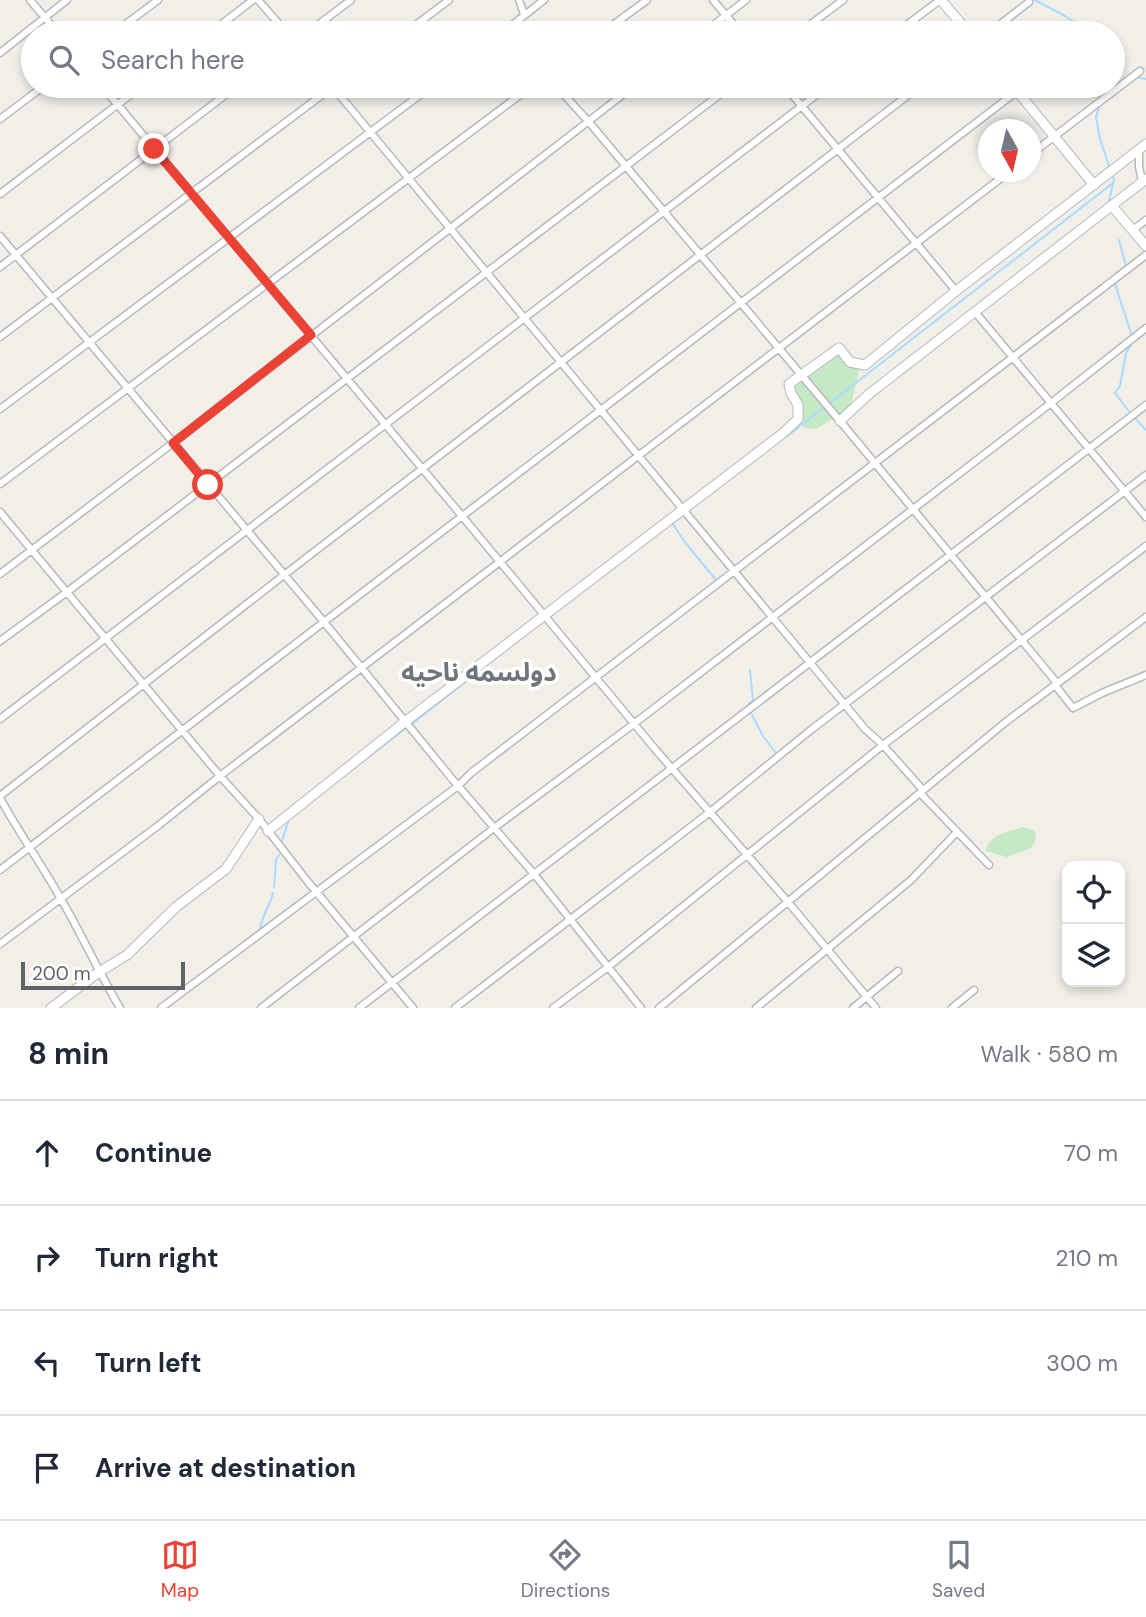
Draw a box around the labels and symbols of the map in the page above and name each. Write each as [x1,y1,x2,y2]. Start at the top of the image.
north arrow [978,119,1041,182]
route end [138,133,169,164]
route start [192,469,223,500]
district label: دولسمه ناحیه [401,655,557,689]
scale bar [21,959,186,991]

